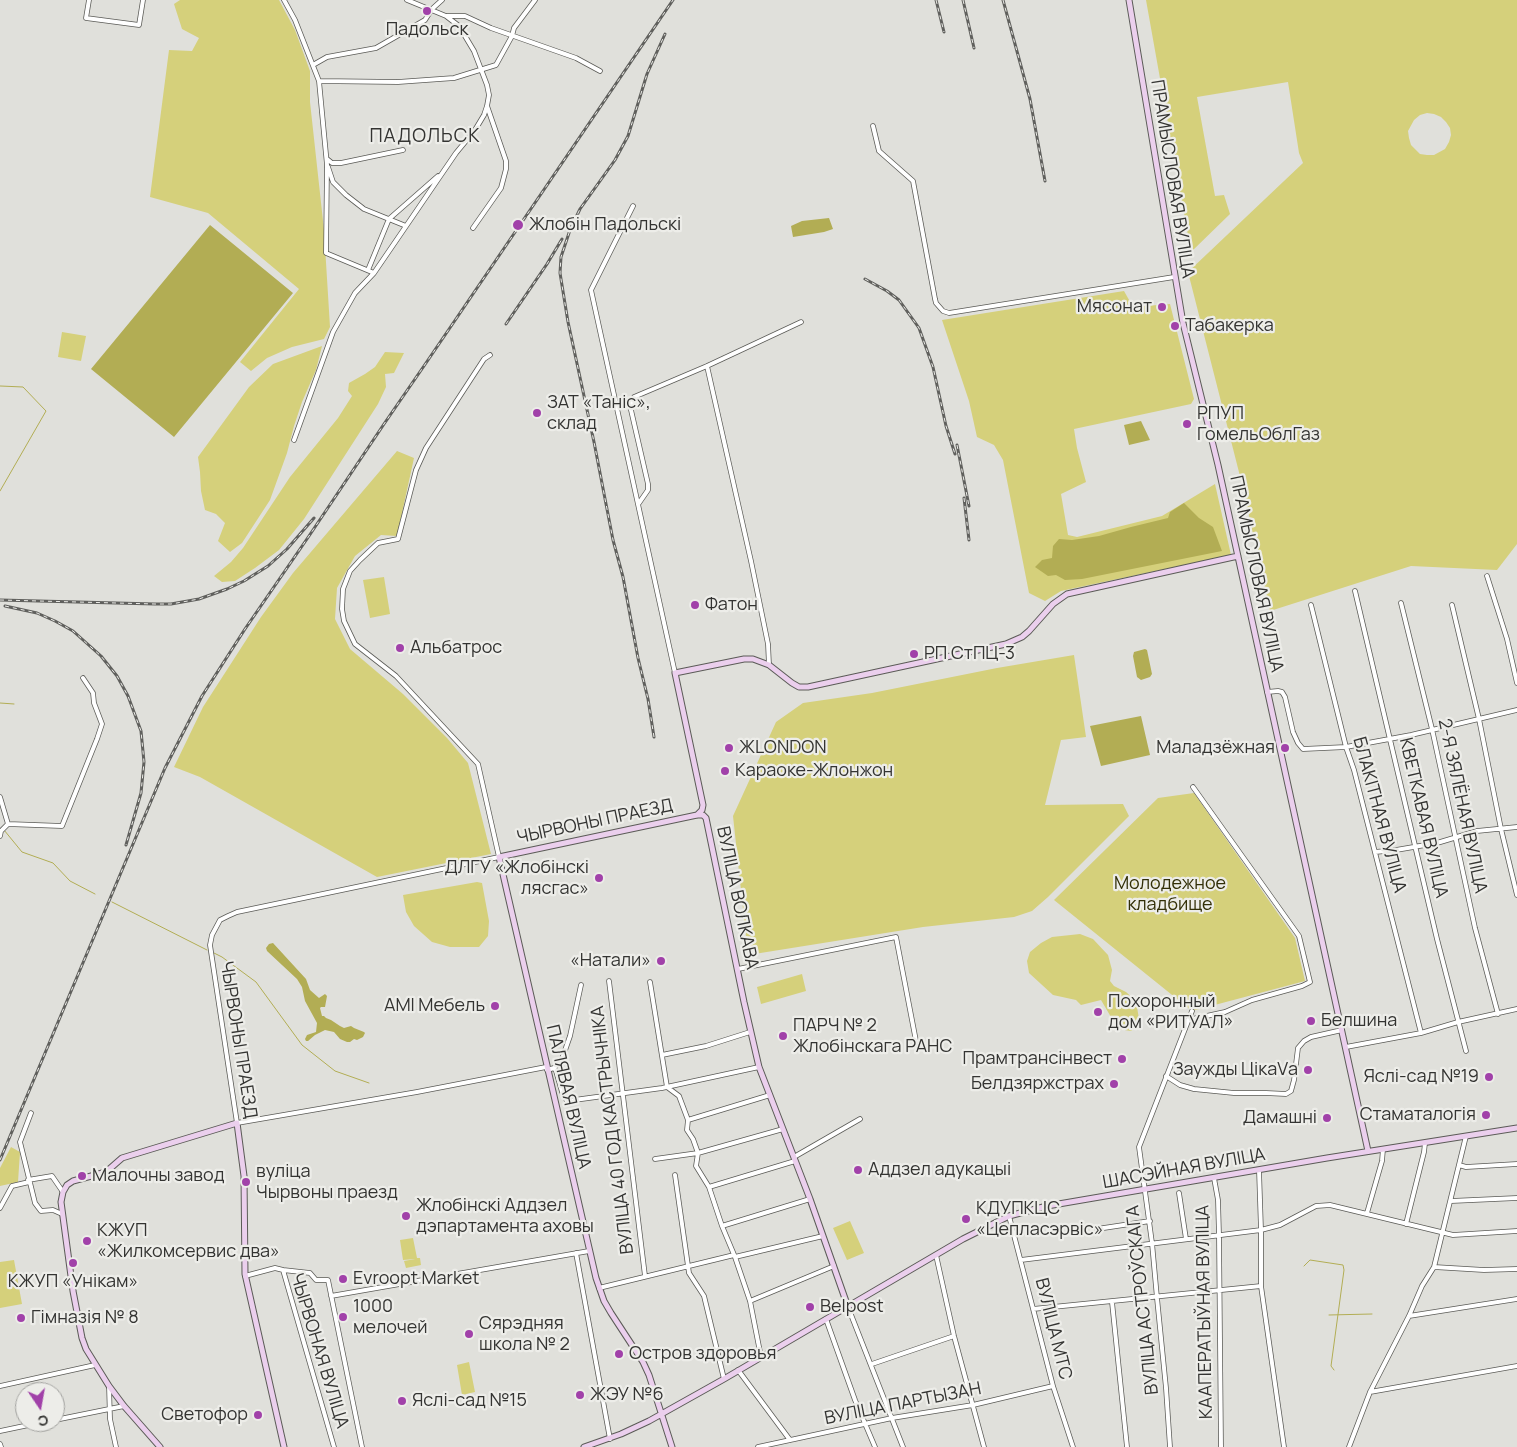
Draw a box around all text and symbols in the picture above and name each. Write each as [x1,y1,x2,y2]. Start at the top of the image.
marker: Падольск [421,5,433,17]
place label: Падольск [386,19,468,41]
street label: ПРАМЫСЛОВАЯ ВУЛІЦА [1146,78,1198,280]
district label: ПАДОЛЬСК [368,126,482,148]
place label: Жлобін Падольскі [529,214,681,236]
marker: Жлобін Падольскі [511,218,525,232]
place label: Мясонат [1077,296,1152,318]
marker: Мясонат [1156,301,1168,313]
place label: Табакерка [1185,315,1274,337]
marker: Табакерка [1169,320,1181,332]
place label: ЗАТ «Таніс», склад [547,392,651,434]
place label: РПУП ГомельОблГаз [1197,403,1320,446]
marker: ЗАТ «Таніс», склад [531,407,543,419]
marker: РПУП ГомельОблГаз [1181,418,1193,430]
street label: ПРАМЫСЛОВАЯ ВУЛІЦА [1225,474,1287,674]
place label: Фатон [705,594,758,616]
marker: Фатон [689,599,701,611]
place label: Альбатрос [410,637,502,659]
marker: Альбатрос [394,642,406,654]
place label: РП СтПЦ-3 [924,643,1015,665]
marker: РП СтПЦ-3 [908,648,920,660]
street label: 2-Я ЗЯЛЁНАЯ ВУЛІЦА [1433,717,1491,895]
street label: БЛАКІТНАЯ ВУЛІЦА [1348,735,1410,895]
street label: КВЕТКАВАЯ ВУЛІЦА [1394,736,1452,900]
place label: ЖLONDON [739,737,827,759]
place label: Маладзёжная [1156,737,1275,759]
marker: ЖLONDON [723,742,735,754]
marker: Маладзёжная [1279,742,1291,754]
place label: Караоке-Жлонжон [735,760,893,782]
marker: Караоке-Жлонжон [719,765,731,777]
street label: ЧЫРВОНЫ ПРАЕЗД [515,795,675,849]
street label: ВУЛІЦА ВОЛКАВА [711,824,763,972]
place label: ДЛГУ «Жлобінскі лясгас» [444,857,589,900]
marker: ДЛГУ «Жлобінскі лясгас» [593,872,605,884]
park label: Молодежное кладбище [1114,873,1226,916]
place label: «Натали» [570,950,651,972]
marker: «Натали» [655,955,667,967]
street label: ЧЫРВОНЫ ПРАЕЗД [215,960,261,1120]
place label: Похоронный дом «РИТУАЛ» [1108,991,1233,1034]
place label: AMI Мебель [384,995,485,1017]
marker: AMI Мебель [489,1000,501,1012]
street label: ВУЛІЦА 40 ГОД КАСТРЫЧНІКА [587,1005,639,1255]
marker: Похоронный дом «РИТУАЛ» [1092,1006,1104,1018]
place label: Белшина [1321,1010,1397,1032]
place label: ПАРЧ № 2 Жлобінскага РАНС [793,1015,952,1058]
marker: Белшина [1305,1015,1317,1027]
street label: ПАЛЯВАЯ ВУЛІЦА [541,1023,595,1171]
marker: ПАРЧ № 2 Жлобінскага РАНС [777,1030,789,1042]
place label: Прамтрансінвест [963,1048,1112,1070]
marker: Прамтрансінвест [1116,1053,1128,1065]
place label: Заужды ЦікаVа [1173,1059,1298,1081]
marker: Заужды ЦікаVа [1302,1064,1314,1076]
place label: Яслі-сад №19 [1363,1066,1479,1088]
marker: Яслі-сад №19 [1483,1071,1495,1083]
place label: Белдзяржстрах [971,1073,1104,1095]
marker: Белдзяржстрах [1108,1078,1120,1090]
place label: Стаматалогія [1360,1104,1476,1126]
place label: Дамашні [1243,1107,1317,1129]
marker: Стаматалогія [1480,1109,1492,1121]
marker: Дамашні [1321,1112,1333,1124]
street label: ШАСЭЙНАЯ ВУЛІЦА [1101,1144,1267,1194]
place label: Аддзел адукацыі [868,1159,1011,1181]
place label: вуліца Чырвоны праезд [256,1161,398,1204]
marker: Аддзел адукацыі [852,1164,864,1176]
place label: Малочны завод [92,1165,224,1187]
marker: Малочны завод [76,1170,88,1182]
marker: вуліца Чырвоны праезд [240,1176,252,1188]
place label: Жлобінскі Аддзел дэпартамента аховы [416,1195,594,1238]
place label: КДУПКЦС «Цепласэрвіс» [976,1198,1103,1240]
street label: ВУЛІЦА АСТРОЎСКАГА [1122,1204,1164,1396]
street label: КААПЕРАТЫЎНАЯ ВУЛІЦА [1192,1205,1218,1419]
marker: Жлобінскі Аддзел дэпартамента аховы [400,1210,412,1222]
marker: КДУПКЦС «Цепласэрвіс» [960,1213,972,1225]
place label: КЖУП «Жилкомсервис два» [97,1220,280,1262]
marker: КЖУП «Жилкомсервис два» [81,1235,93,1247]
marker: КЖУП «Унікам» [67,1257,79,1269]
place label: Evroopt Market [353,1268,480,1290]
place label: КЖУП «Унікам» [8,1271,138,1293]
street label: ЧЫРВОНАЯ ВУЛІЦА [285,1271,353,1431]
marker: Evroopt Market [337,1273,349,1285]
street label: ВУЛІЦА МТС [1030,1276,1076,1382]
place label: 1000 мелочей [353,1296,428,1338]
place label: Belpost [820,1296,884,1318]
marker: Belpost [804,1301,816,1313]
place label: Гімназія № 8 [31,1307,139,1329]
marker: 1000 мелочей [337,1311,349,1323]
marker: Гімназія № 8 [15,1312,27,1324]
place label: Сярэдняя школа № 2 [479,1313,570,1356]
marker: Сярэдняя школа № 2 [463,1328,475,1340]
place label: Остров здоровья [629,1343,776,1365]
marker: Остров здоровья [613,1348,625,1360]
street label: ВУЛІЦА ПАРТЫЗАН [823,1378,983,1430]
north arrow [15,1382,65,1432]
place label: ЖЭУ №6 [590,1384,664,1406]
marker: ЖЭУ №6 [574,1389,586,1401]
place label: Яслі-сад №15 [412,1390,527,1412]
marker: Яслі-сад №15 [396,1395,408,1407]
place label: Светофор [161,1404,248,1426]
marker: Светофор [252,1409,264,1421]
text: С [36,1411,50,1432]

